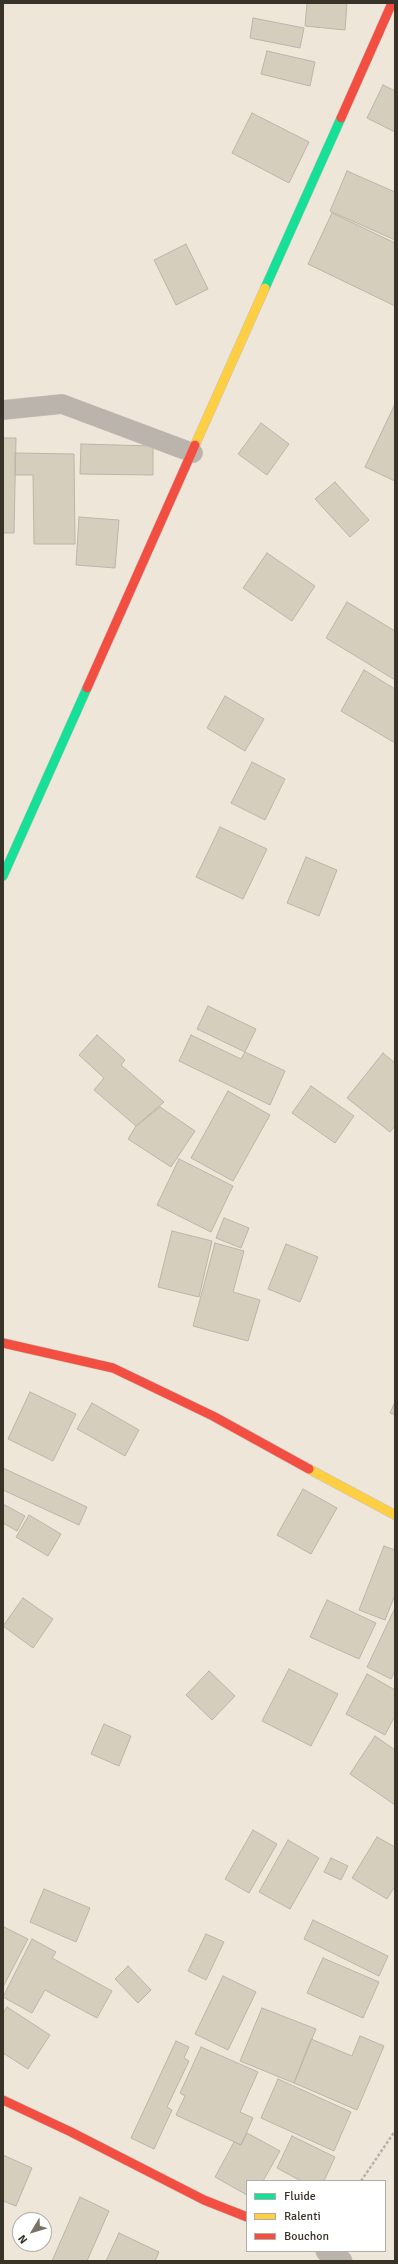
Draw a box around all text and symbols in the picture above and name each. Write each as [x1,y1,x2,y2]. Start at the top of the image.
legend [246,2180,386,2252]
text: Fluide [284,2189,316,2204]
text: Ralenti [284,2209,321,2224]
north arrow [12,2212,52,2252]
text: Bouchon [284,2229,329,2244]
text: N [15,2232,30,2246]

